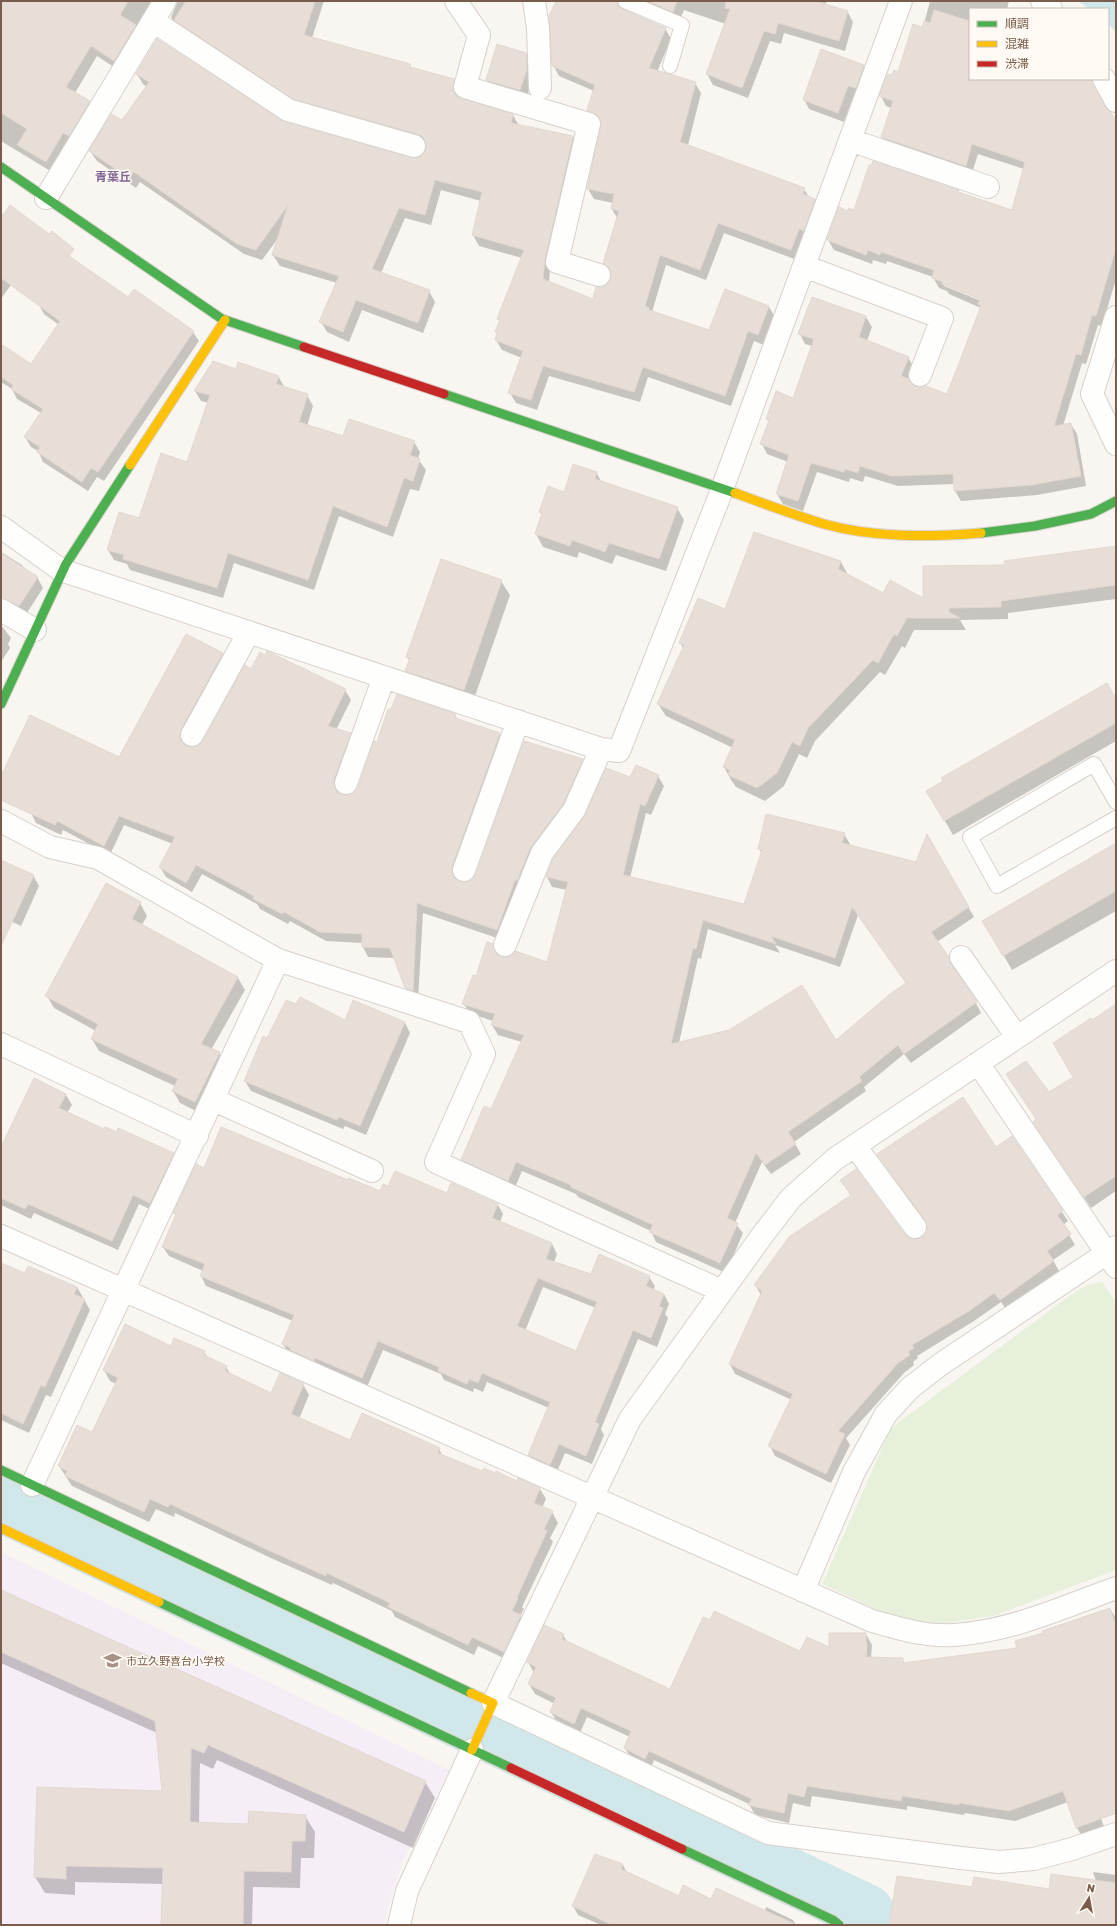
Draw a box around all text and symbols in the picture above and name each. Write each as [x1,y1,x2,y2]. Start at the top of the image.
legend [969,8,1109,80]
text: 順調 [1005,17,1029,31]
text: 混雑 [1005,37,1029,51]
text: 渋滞 [1005,57,1029,71]
district label: 青葉丘 [95,170,131,184]
school or university icon: 市立久野喜台小学校 [103,1651,123,1671]
place label: 市立久野喜台小学校 [126,1655,225,1668]
north arrow [1069,1878,1109,1918]
text: N [1086,1882,1096,1896]

